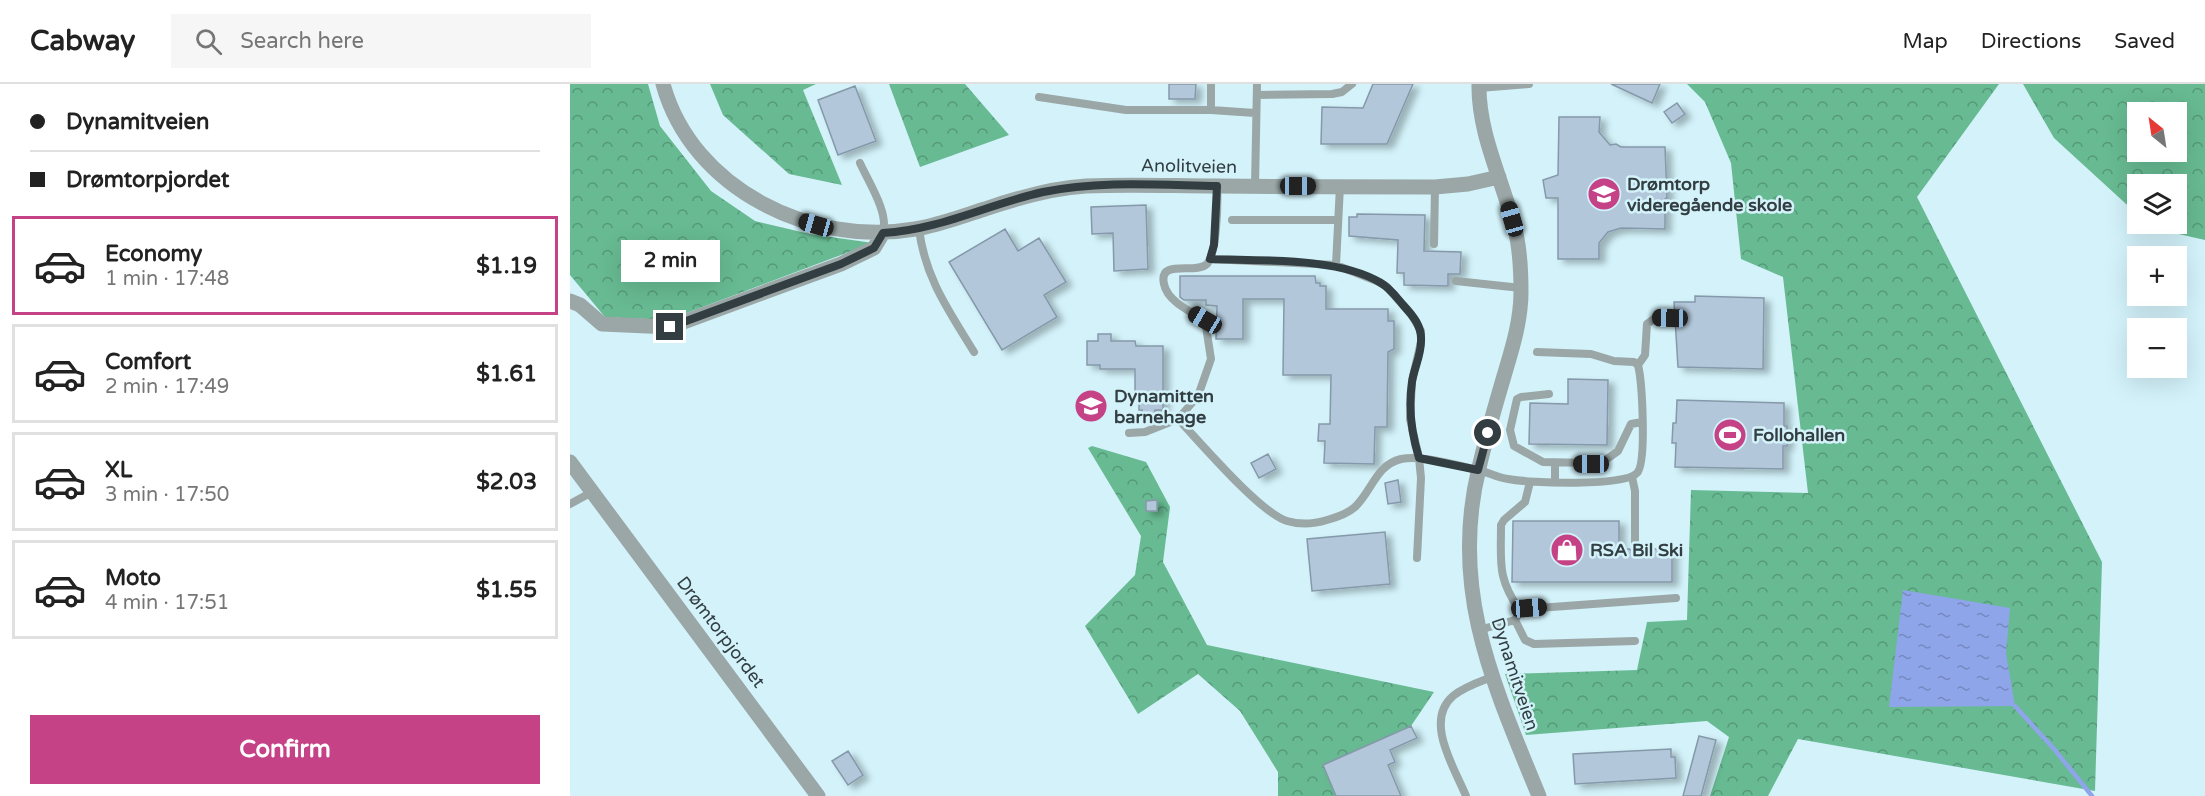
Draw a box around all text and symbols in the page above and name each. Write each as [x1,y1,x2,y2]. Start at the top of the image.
search box [171,14,591,68]
text: Cabway [30,24,135,58]
icon: search [192,25,225,58]
text: Search here [240,28,364,54]
text: Map [1902,29,1948,54]
text: Directions [1981,29,2081,54]
text: Saved [2114,29,2175,54]
north arrow [2127,102,2187,162]
map controls [2127,102,2187,378]
text: Dynamitveien [66,109,209,135]
street label: Anolitveien [1141,154,1237,178]
text: Drømtorpjordet [66,167,229,193]
place label: Drømtorp videregående skole [1627,173,1792,216]
button: layers [2127,174,2187,234]
school or university icon: Drømtorp videregående skole [1586,176,1622,212]
car [1280,177,1316,195]
car [1498,199,1526,239]
car [796,211,836,239]
icon: car [33,239,87,293]
callout: 2 min [621,240,720,282]
text: Economy [105,241,202,267]
button: + [2127,246,2187,306]
text: 2 min [644,249,697,273]
text: $1.19 [476,253,537,279]
text: 1 min · 17:48 [105,267,229,291]
car [1185,303,1225,337]
car [1652,309,1688,327]
route end [656,313,683,340]
button: − [2127,318,2187,378]
icon: car [33,347,87,401]
text: Comfort [105,349,191,375]
text: $1.61 [476,361,537,387]
text: 2 min · 17:49 [105,375,229,399]
place label: Dynamitten barnehage [1114,385,1214,428]
school or university icon: Dynamitten barnehage [1073,388,1109,424]
sports icon: Follohallen [1712,417,1748,453]
route start [1474,419,1501,446]
place label: Follohallen [1753,424,1845,446]
icon: car [33,455,87,509]
car [1573,455,1609,473]
text: XL [105,457,132,483]
text: $2.03 [476,469,537,495]
text: 3 min · 17:50 [105,483,229,507]
shop icon: RSA Bil Ski [1549,532,1585,568]
place label: RSA Bil Ski [1590,539,1683,561]
icon: car [33,563,87,617]
text: Moto [105,565,161,591]
street label: Drømtorpjordet [672,572,770,692]
text: $1.55 [476,577,537,603]
text: 4 min · 17:51 [105,591,229,615]
car [1510,598,1548,618]
street label: Dynamitveien [1486,615,1544,733]
button: Confirm [30,715,540,784]

